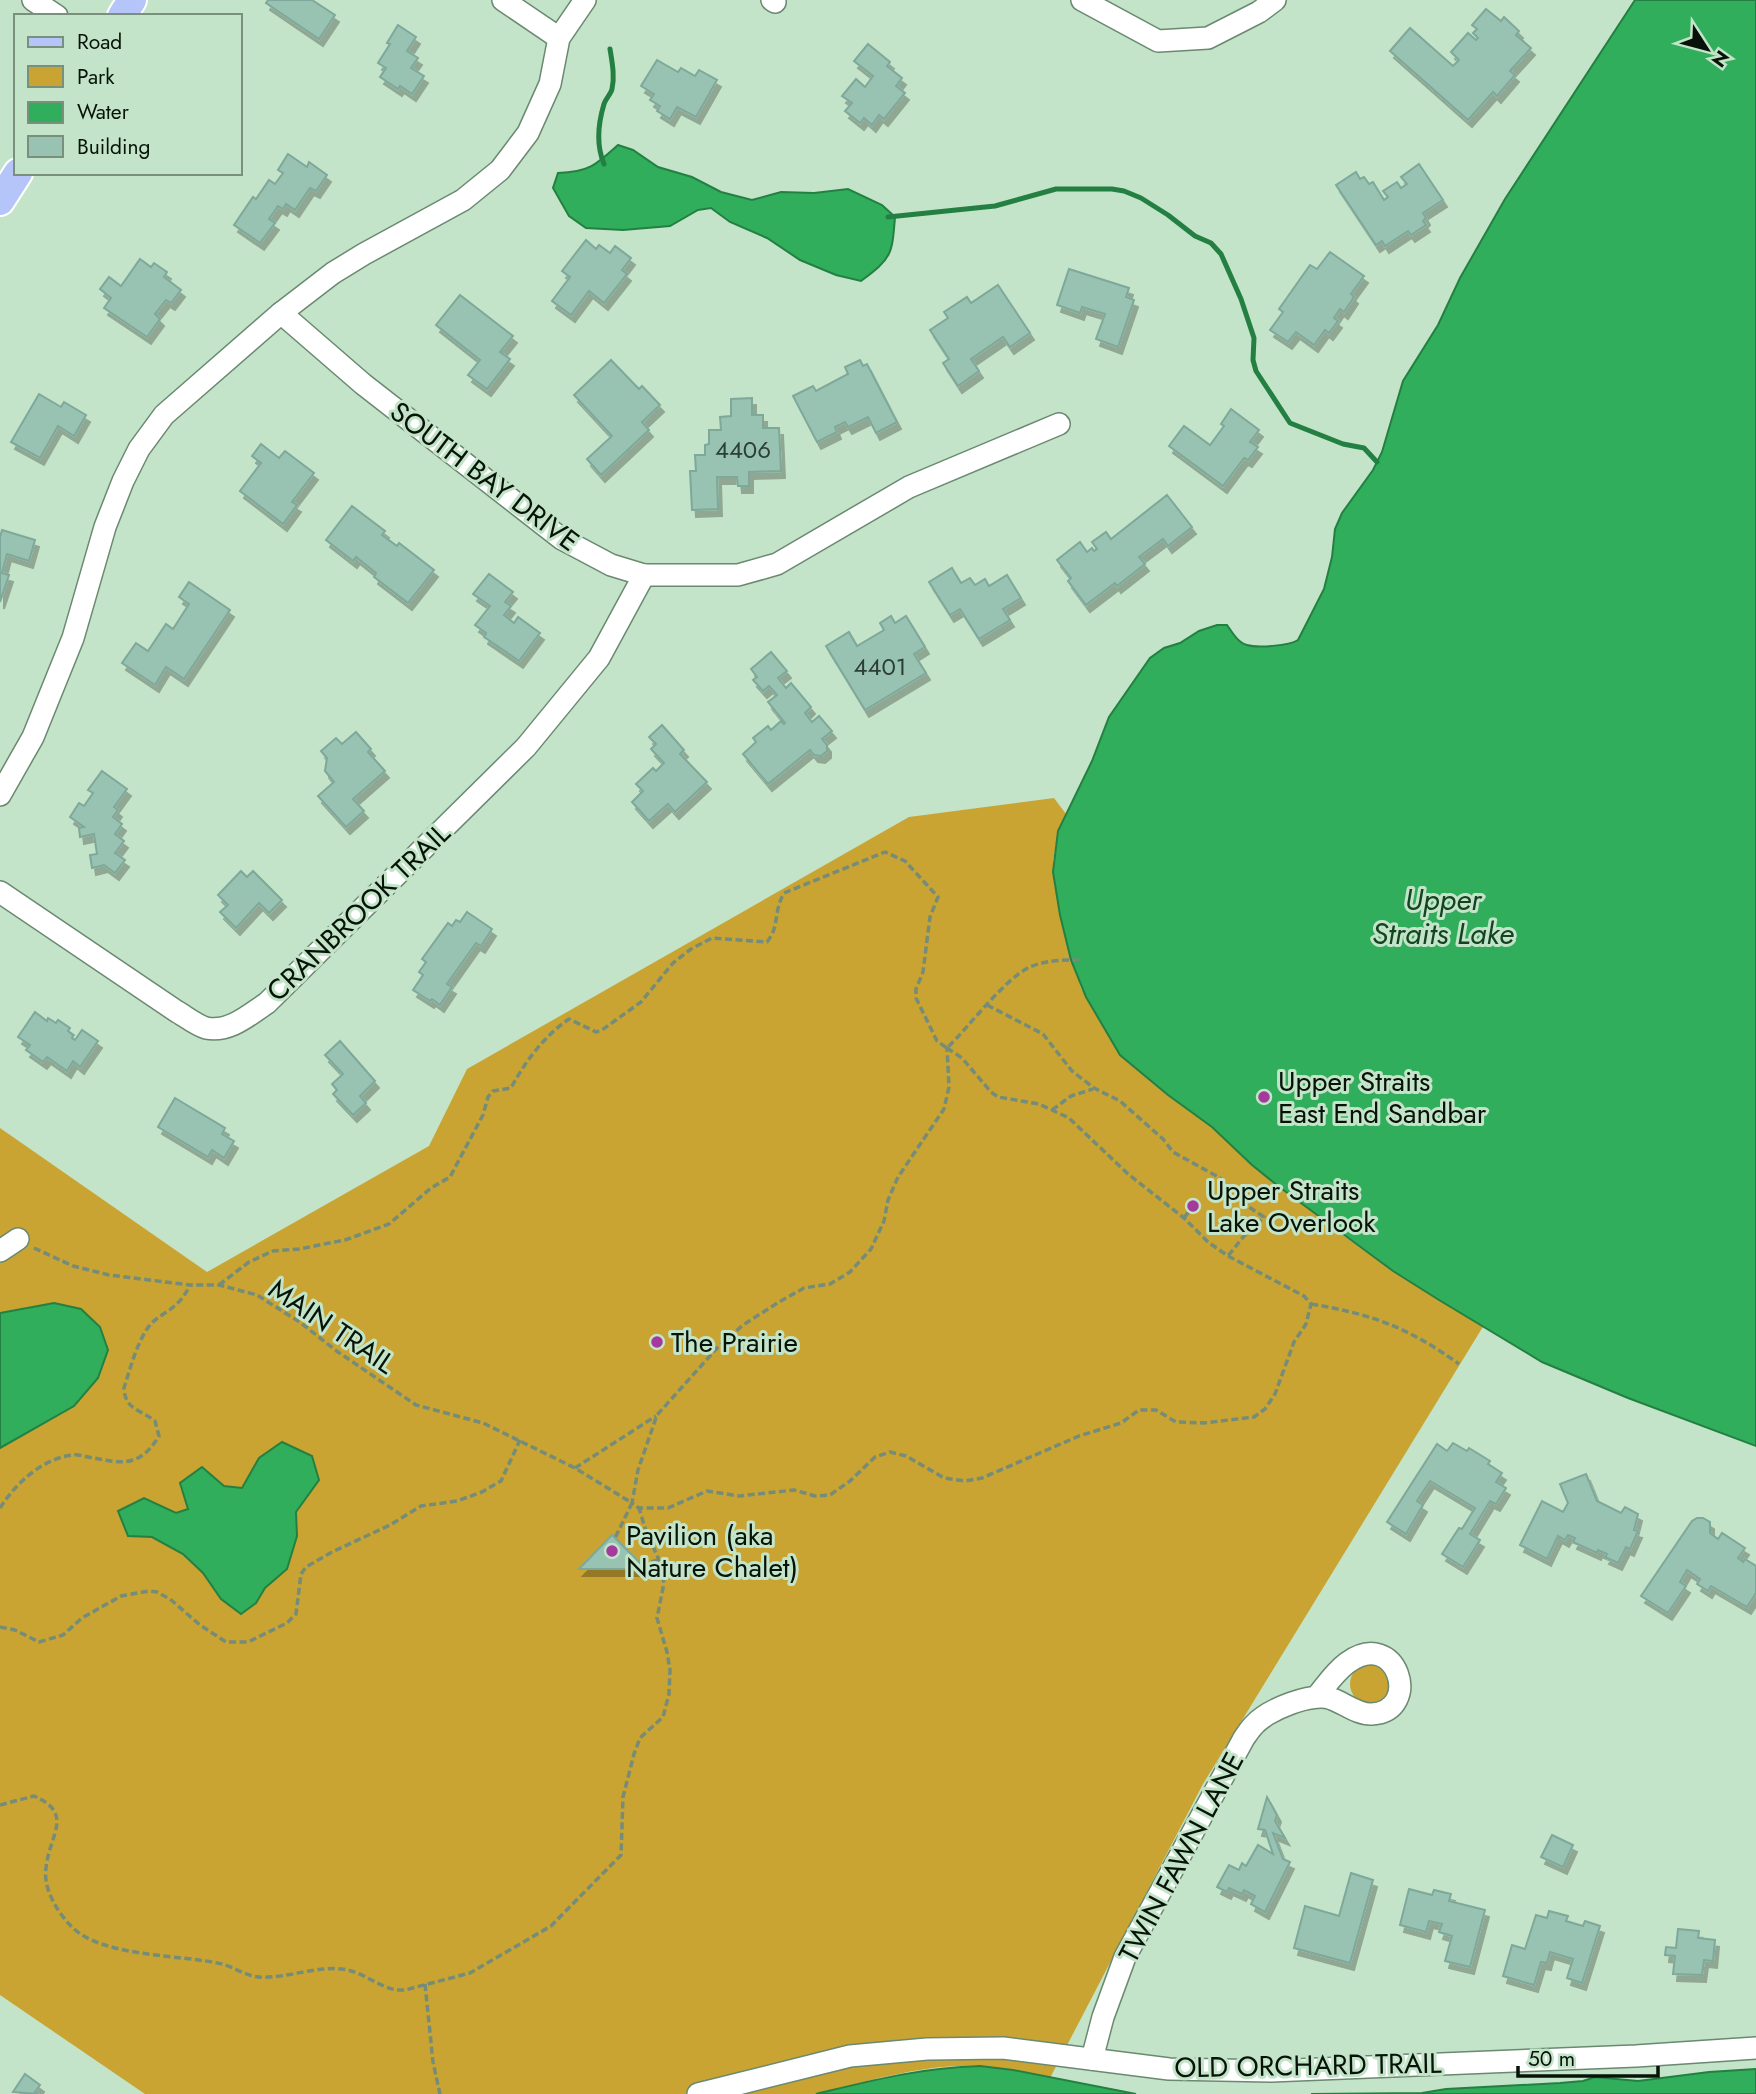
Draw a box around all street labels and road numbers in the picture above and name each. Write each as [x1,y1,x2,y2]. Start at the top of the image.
street label: SOUTH BAY DRIVE [381,392,588,561]
street label: CRANBROOK TRAIL [257,813,460,1011]
street label: MAIN TRAIL [260,1269,404,1384]
street label: TWIN FAWN LANE [1109,1745,1254,1970]
street label: OLD ORCHARD TRAIL [1174,2043,1442,2088]

